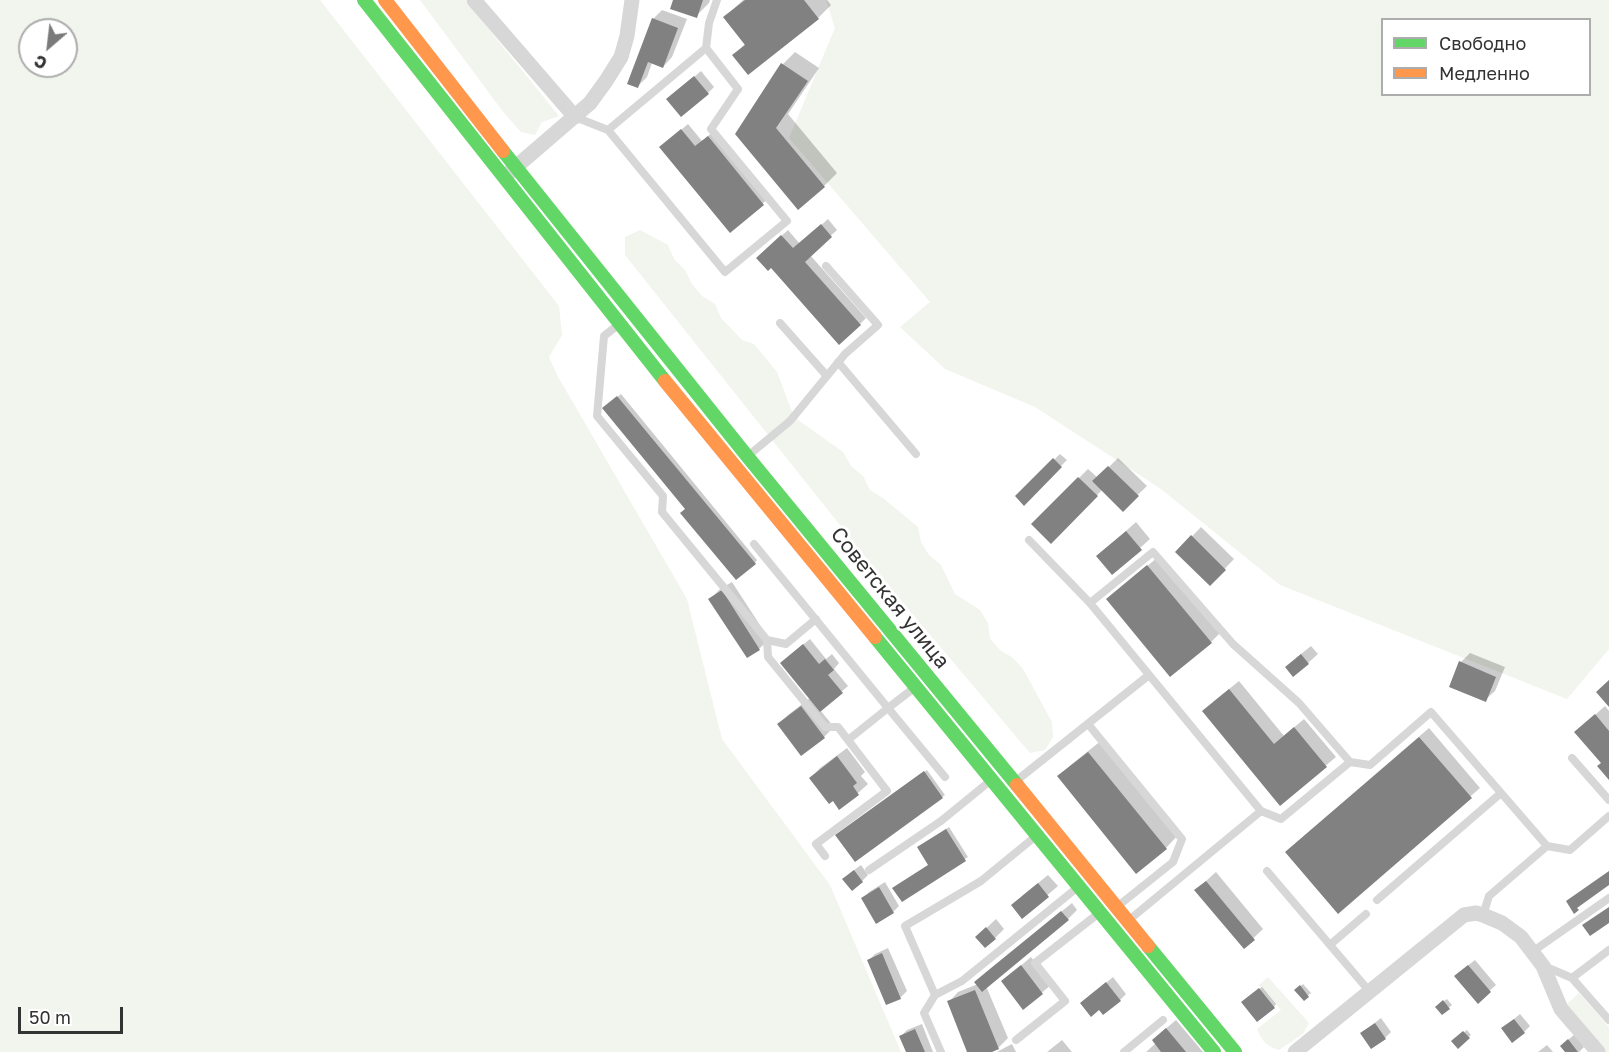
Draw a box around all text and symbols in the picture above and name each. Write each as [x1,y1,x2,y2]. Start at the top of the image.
north arrow [18,18,78,78]
legend [1381,18,1591,96]
text: Свободно [1439,32,1526,54]
text: С [31,51,50,74]
text: Медленно [1439,62,1530,84]
street label: Советская улица [825,522,955,674]
scale bar [21,995,126,1033]
text: 50 m [29,1006,71,1028]

